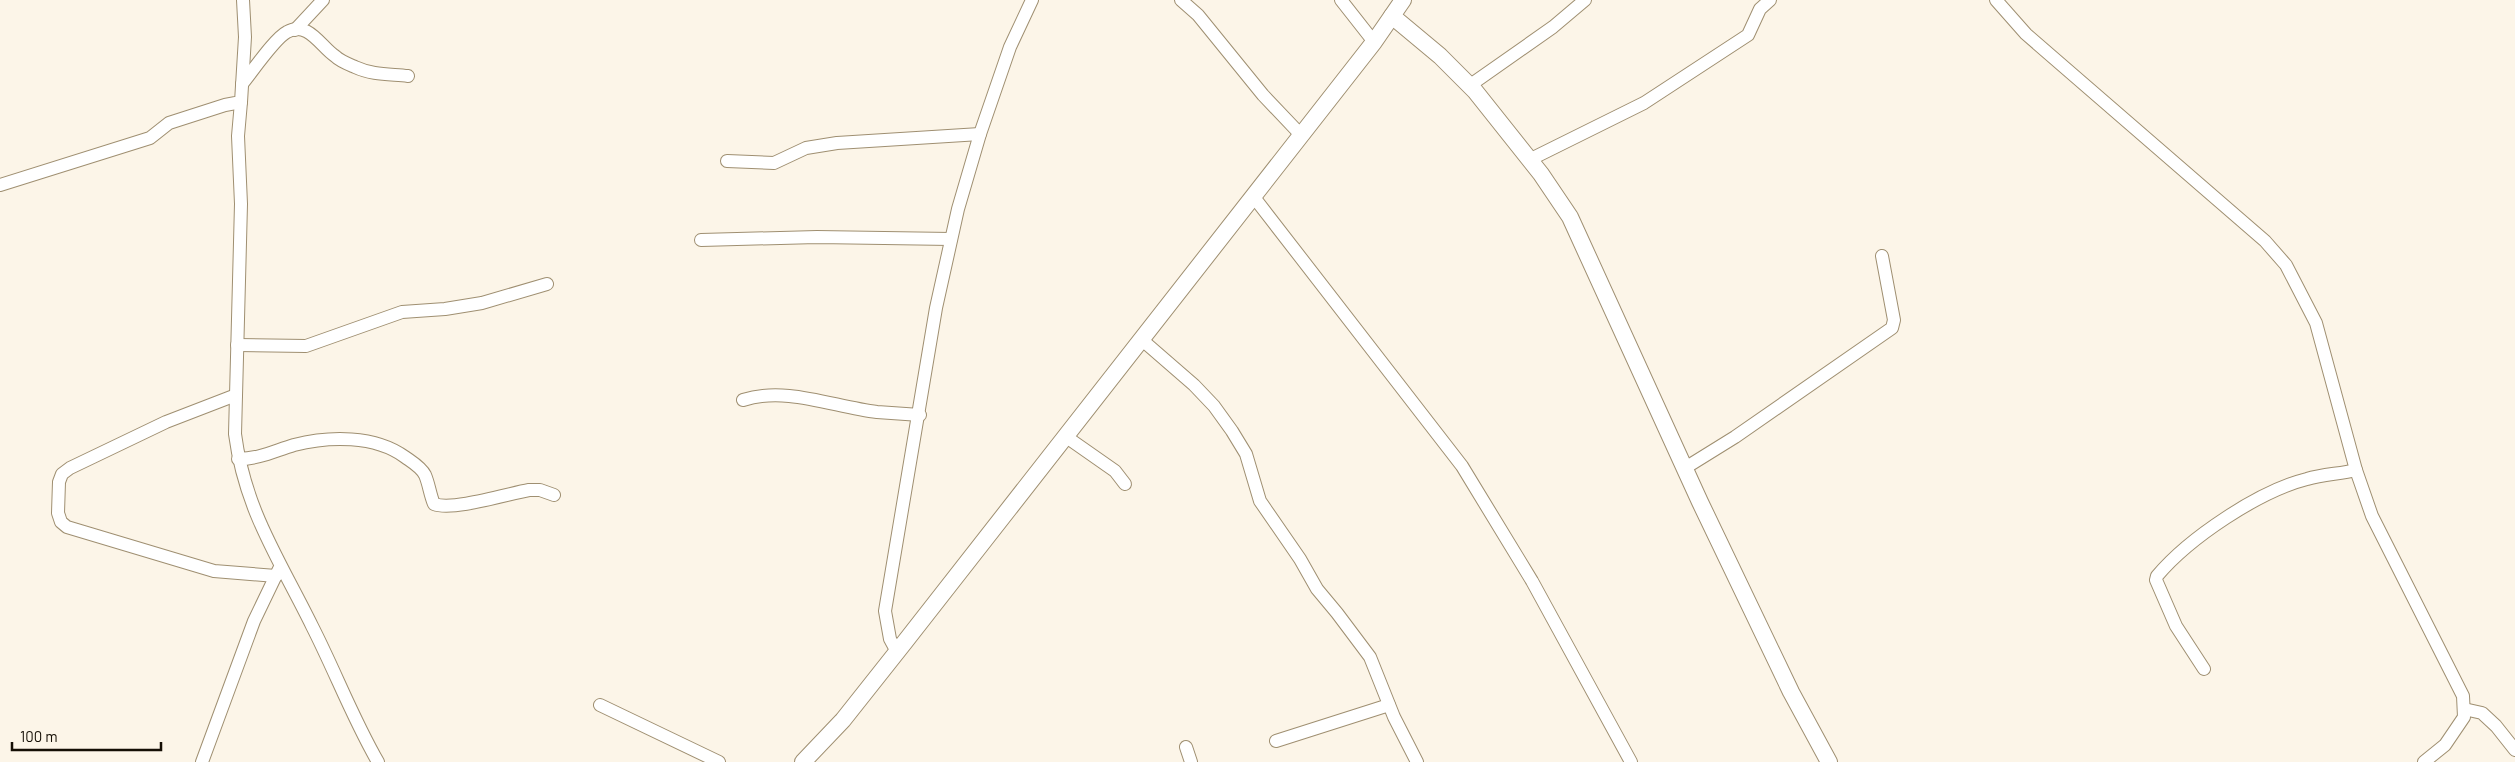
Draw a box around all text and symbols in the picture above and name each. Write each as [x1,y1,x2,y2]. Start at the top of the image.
scale bar [12,720,161,752]
text: 100 m [20,727,58,745]

